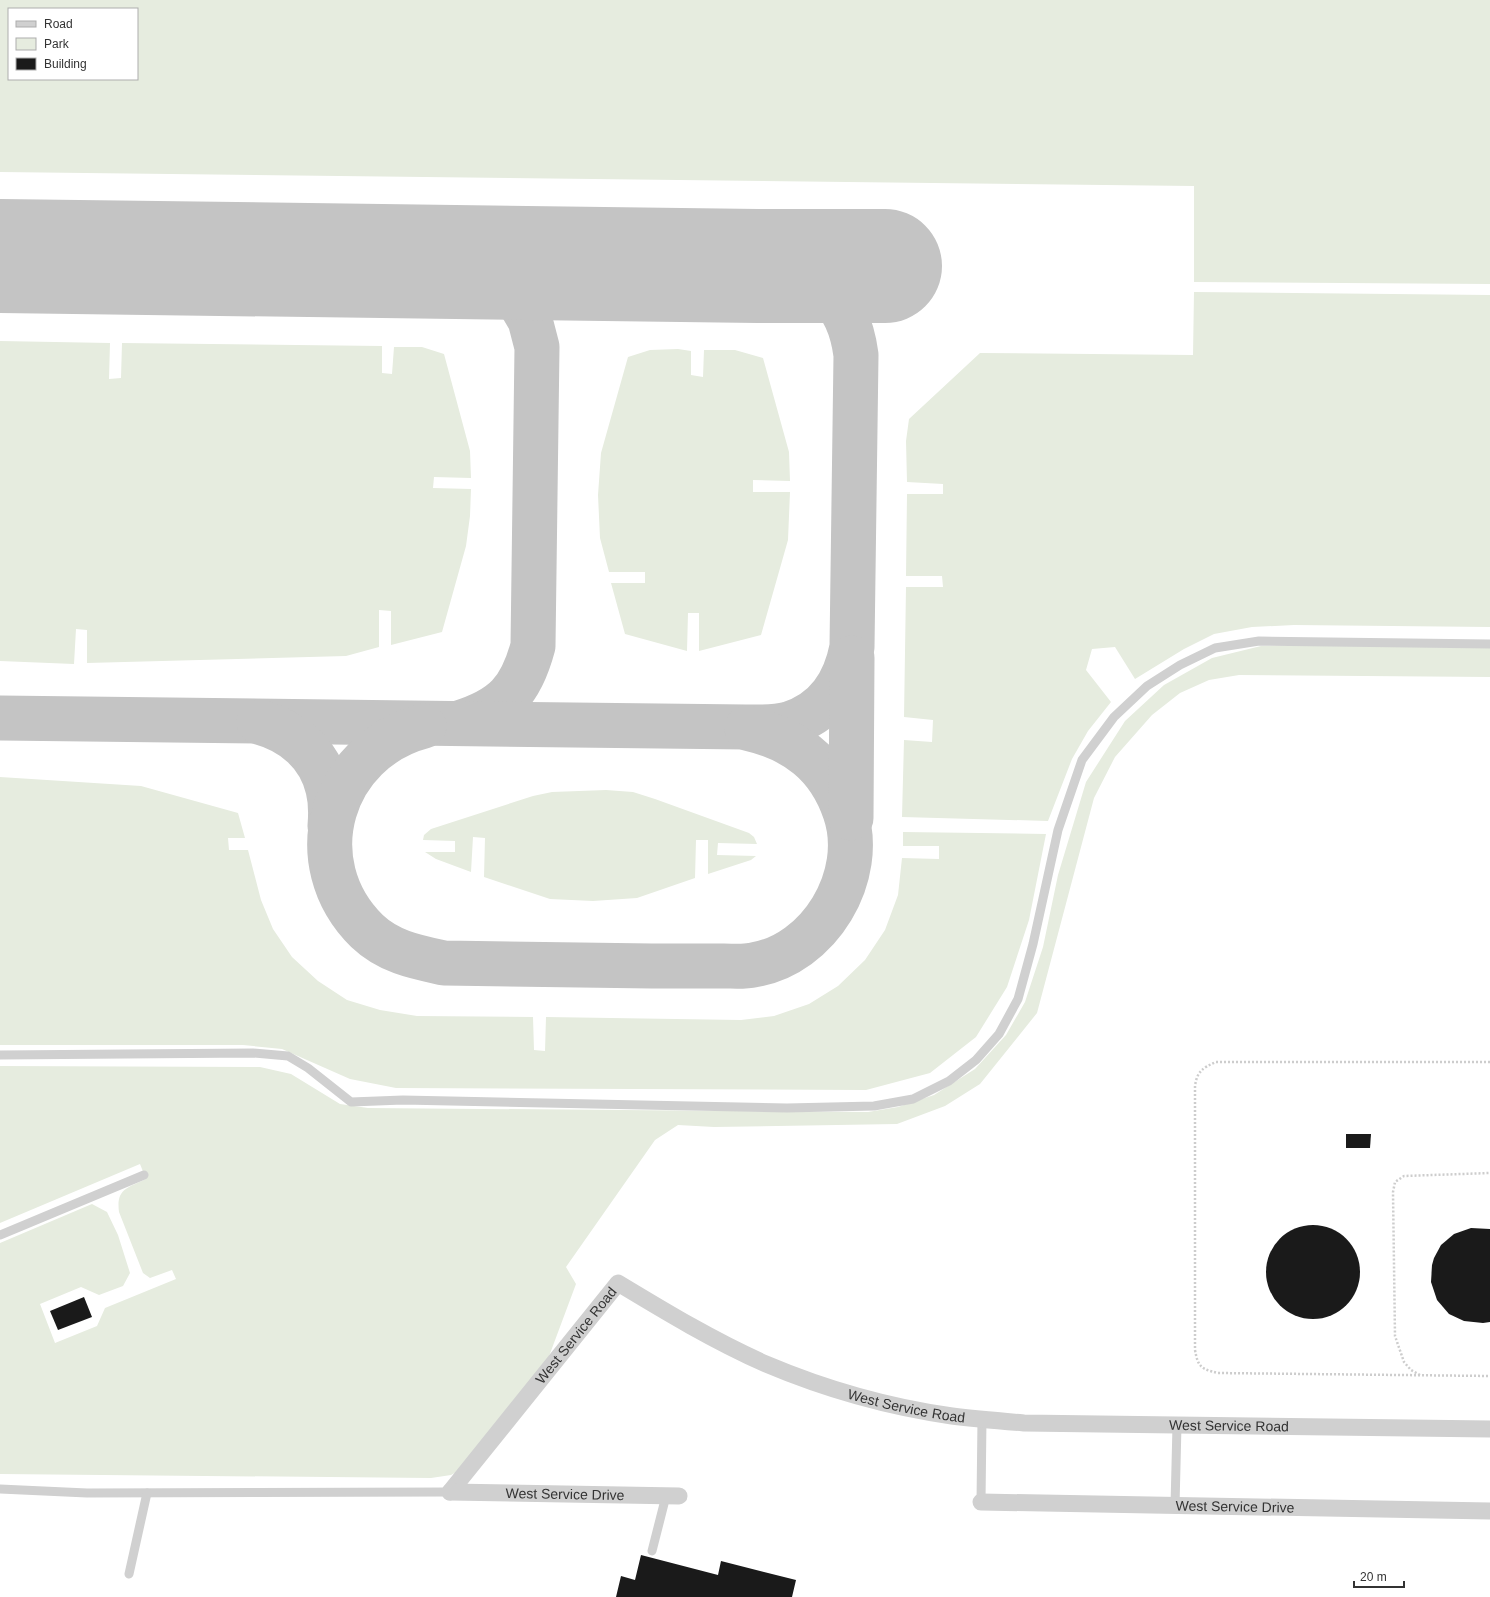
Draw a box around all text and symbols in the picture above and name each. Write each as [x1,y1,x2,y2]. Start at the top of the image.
legend [8,8,138,80]
text: Road [44,17,73,31]
text: Park [44,37,70,51]
text: Building [44,57,87,71]
street label: West Service Road [532,1284,620,1387]
street label: West Service Road [846,1386,966,1426]
street label: West Service Road [1169,1417,1289,1434]
street label: West Service Drive [505,1485,625,1503]
street label: West Service Drive [1175,1497,1295,1516]
scale bar [1354,1563,1404,1589]
text: 20 m [1360,1570,1387,1584]

